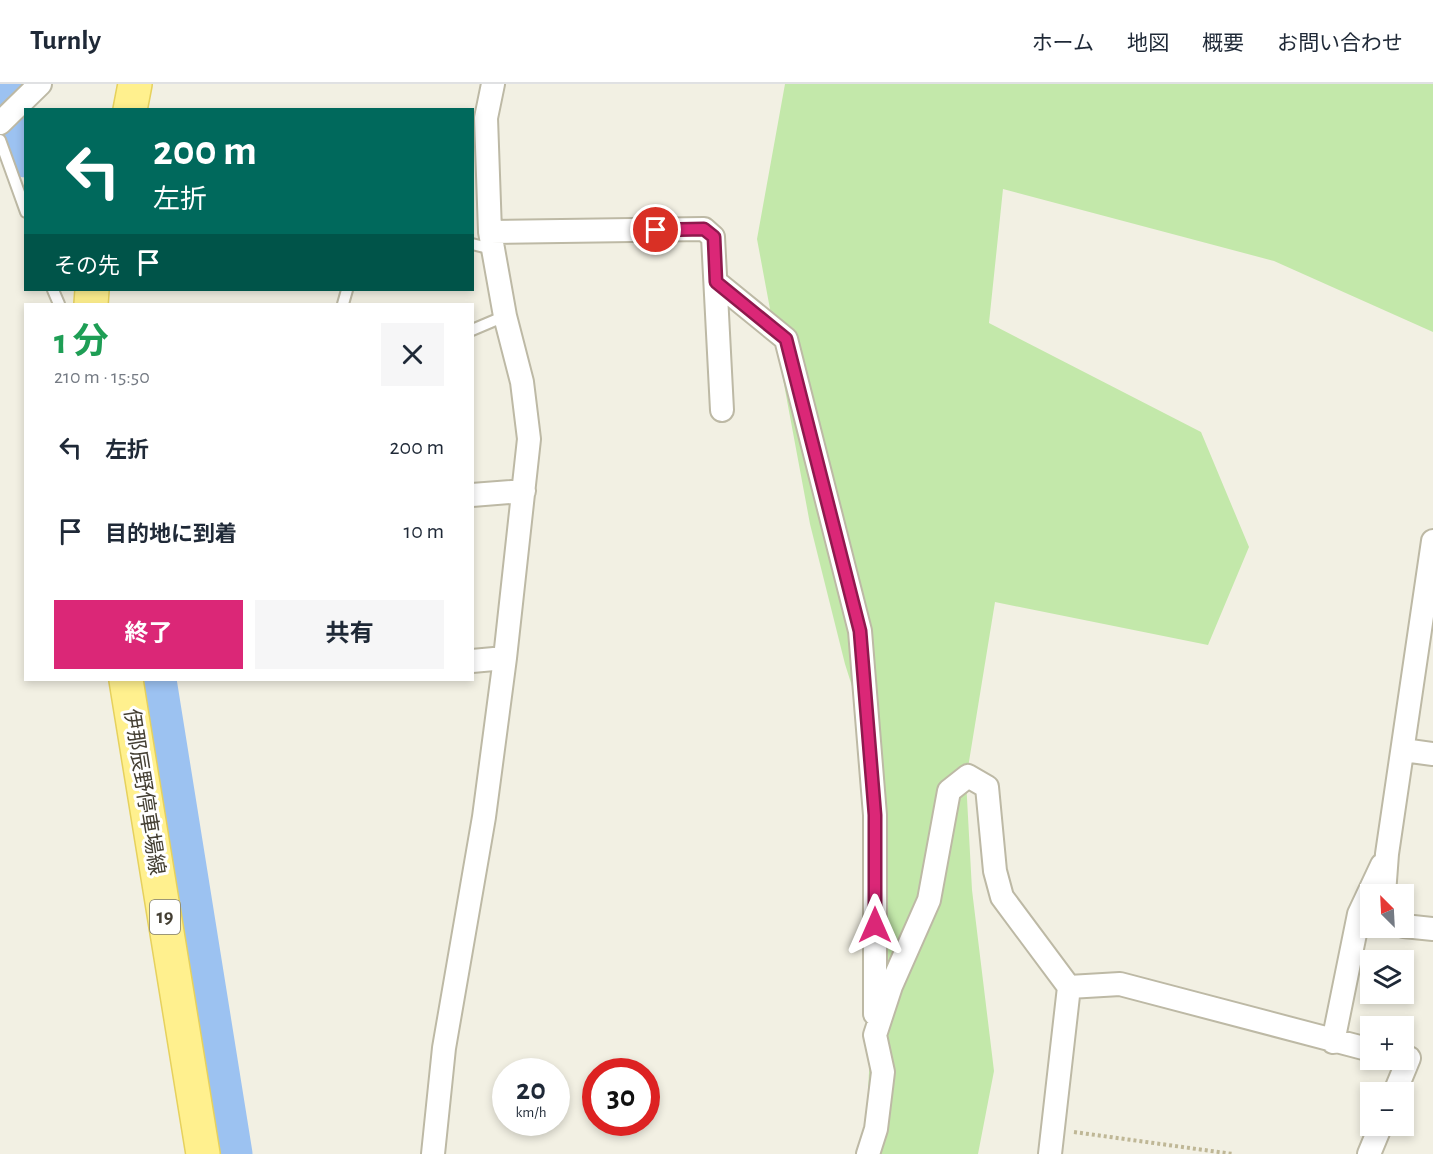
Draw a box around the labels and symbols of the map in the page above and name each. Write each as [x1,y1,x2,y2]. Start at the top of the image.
pin [630,204,681,255]
street label: 伊那辰野停車場線 [120,707,168,877]
north arrow [1360,884,1414,938]
position arrow [843,893,907,957]
road number: 19 [150,900,180,934]
speed limit sign: 30 [582,1058,660,1136]

